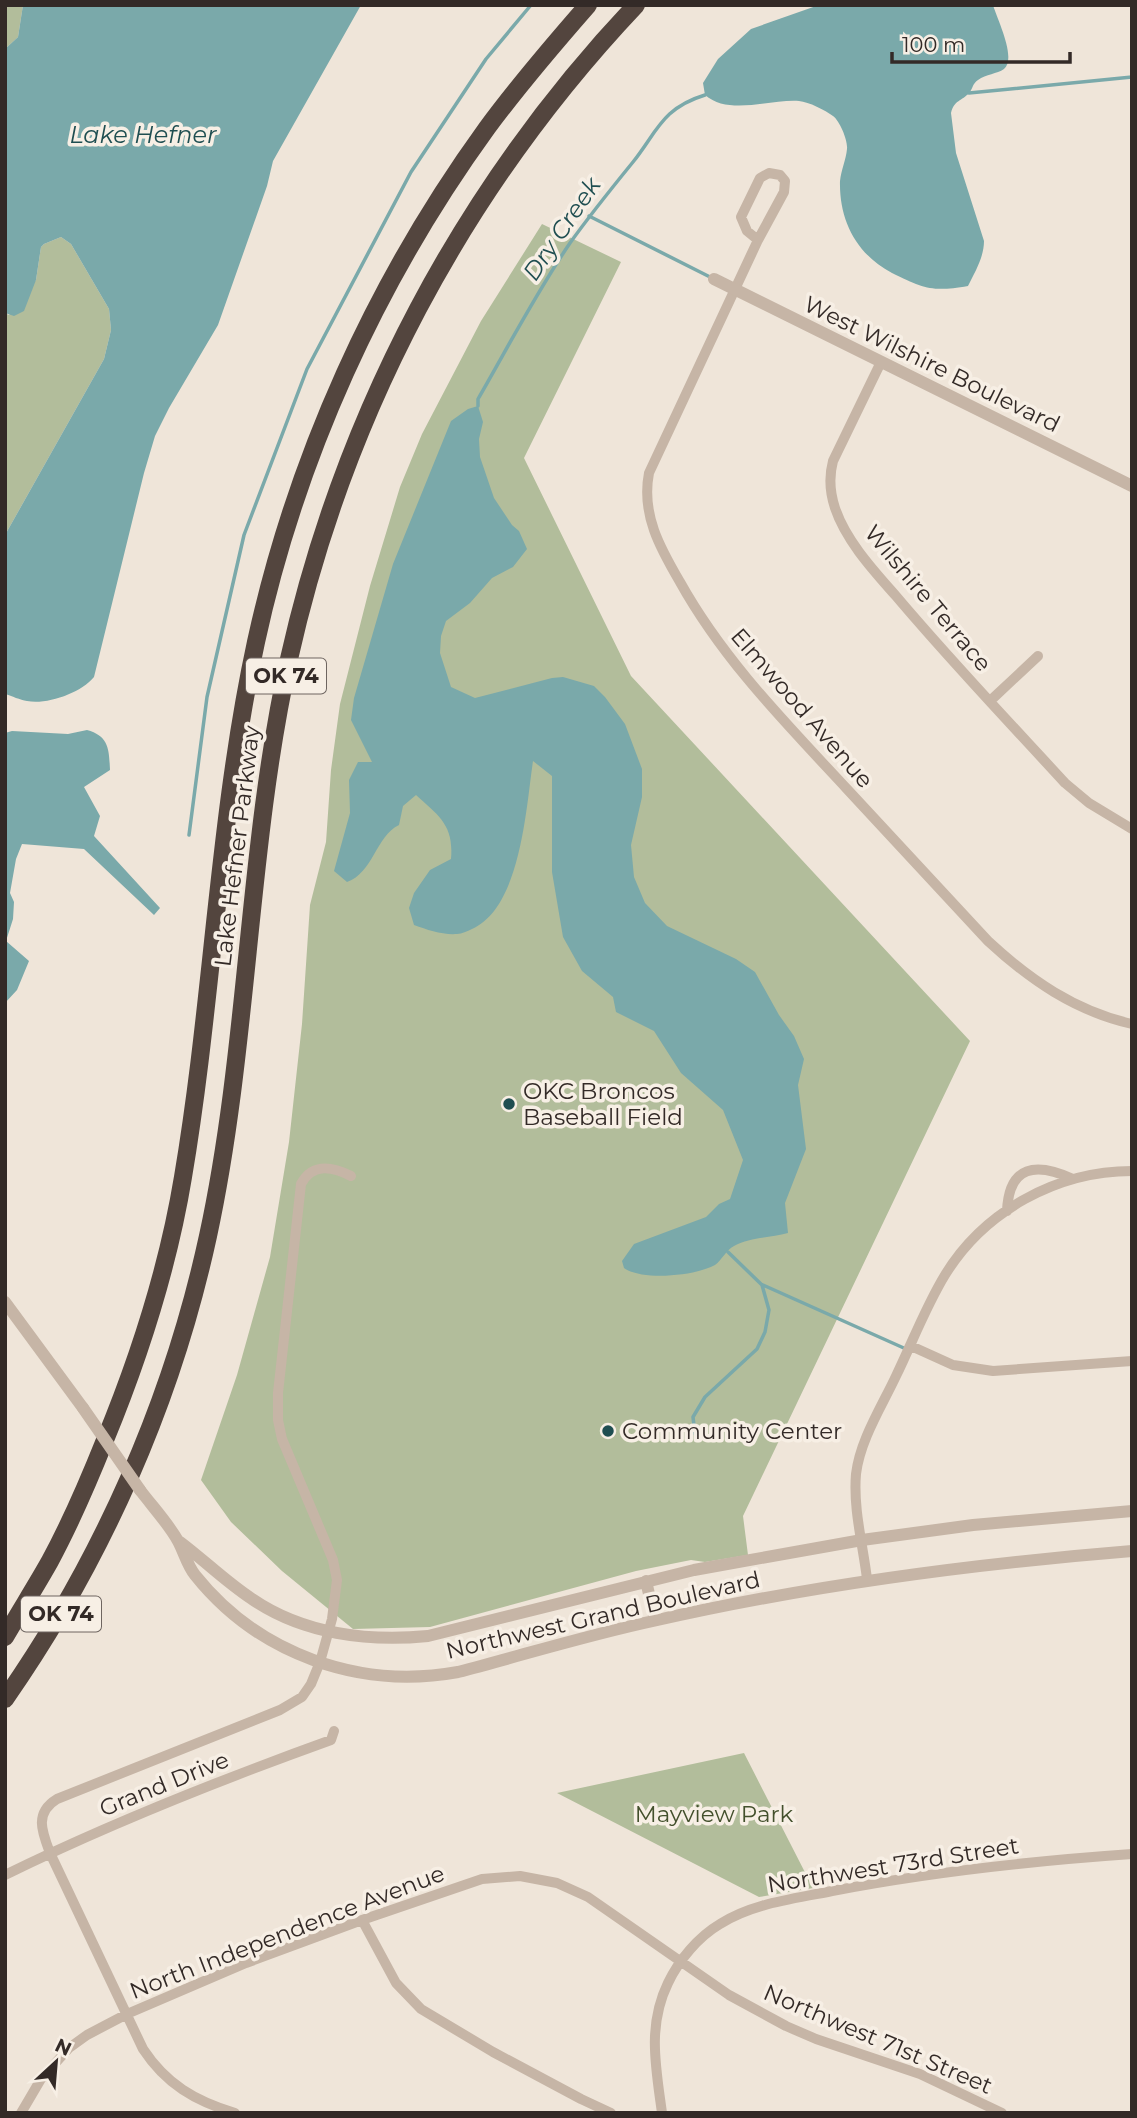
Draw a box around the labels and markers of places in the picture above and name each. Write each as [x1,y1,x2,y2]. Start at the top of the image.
place label: OKC Broncos Baseball Field [523,1077,683,1131]
marker: OKC Broncos Baseball Field [501,1096,517,1112]
place label: Community Center [622,1417,842,1445]
marker: Community Center [600,1423,616,1439]

